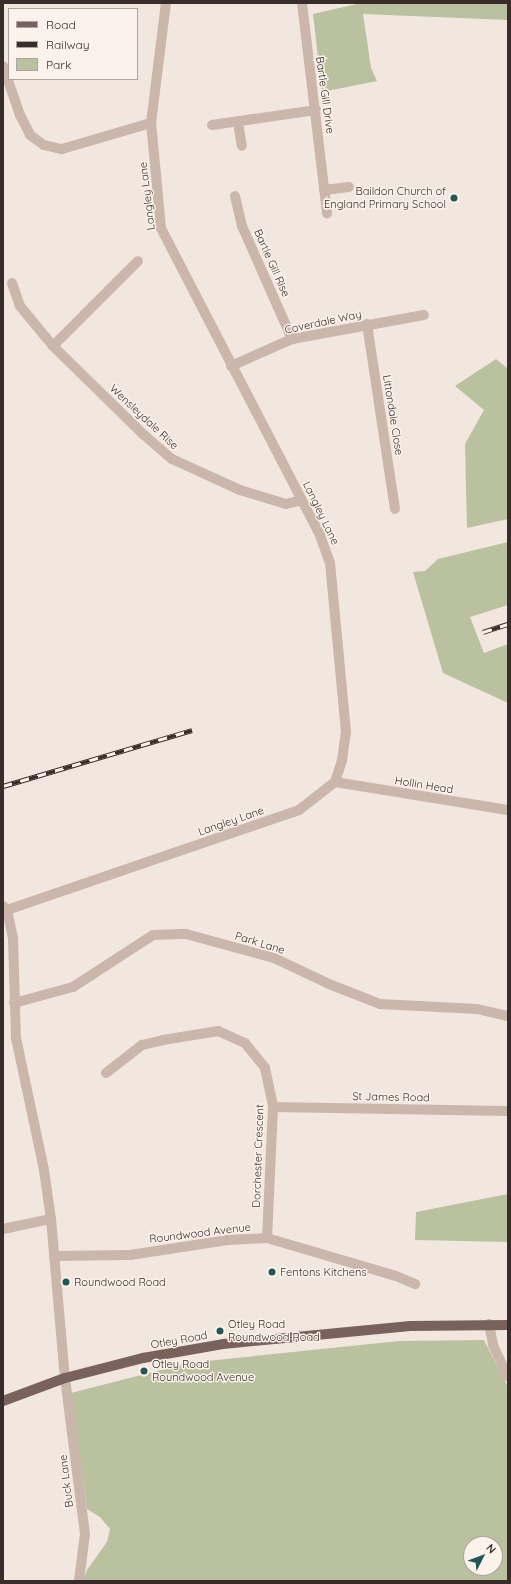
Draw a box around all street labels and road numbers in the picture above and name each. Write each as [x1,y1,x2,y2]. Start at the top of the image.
street label: Bartle Gill Drive [313,55,337,135]
street label: Langley Lane [136,161,158,231]
street label: Bartle Gill Rise [251,227,293,299]
street label: Coverdale Way [283,307,363,337]
street label: Littondale Close [380,374,406,456]
street label: Wensleydale Rise [107,382,181,452]
street label: Langley Lane [300,479,342,547]
street label: Hollin Head [394,774,454,796]
street label: Langley Lane [196,804,266,838]
street label: Park Lane [234,929,286,957]
street label: St James Road [352,1090,430,1104]
street label: Dorchester Crescent [250,1104,266,1208]
street label: Roundwood Avenue [149,1220,251,1246]
street label: Otley Road [150,1329,208,1351]
street label: Buck Lane [56,1454,76,1508]

